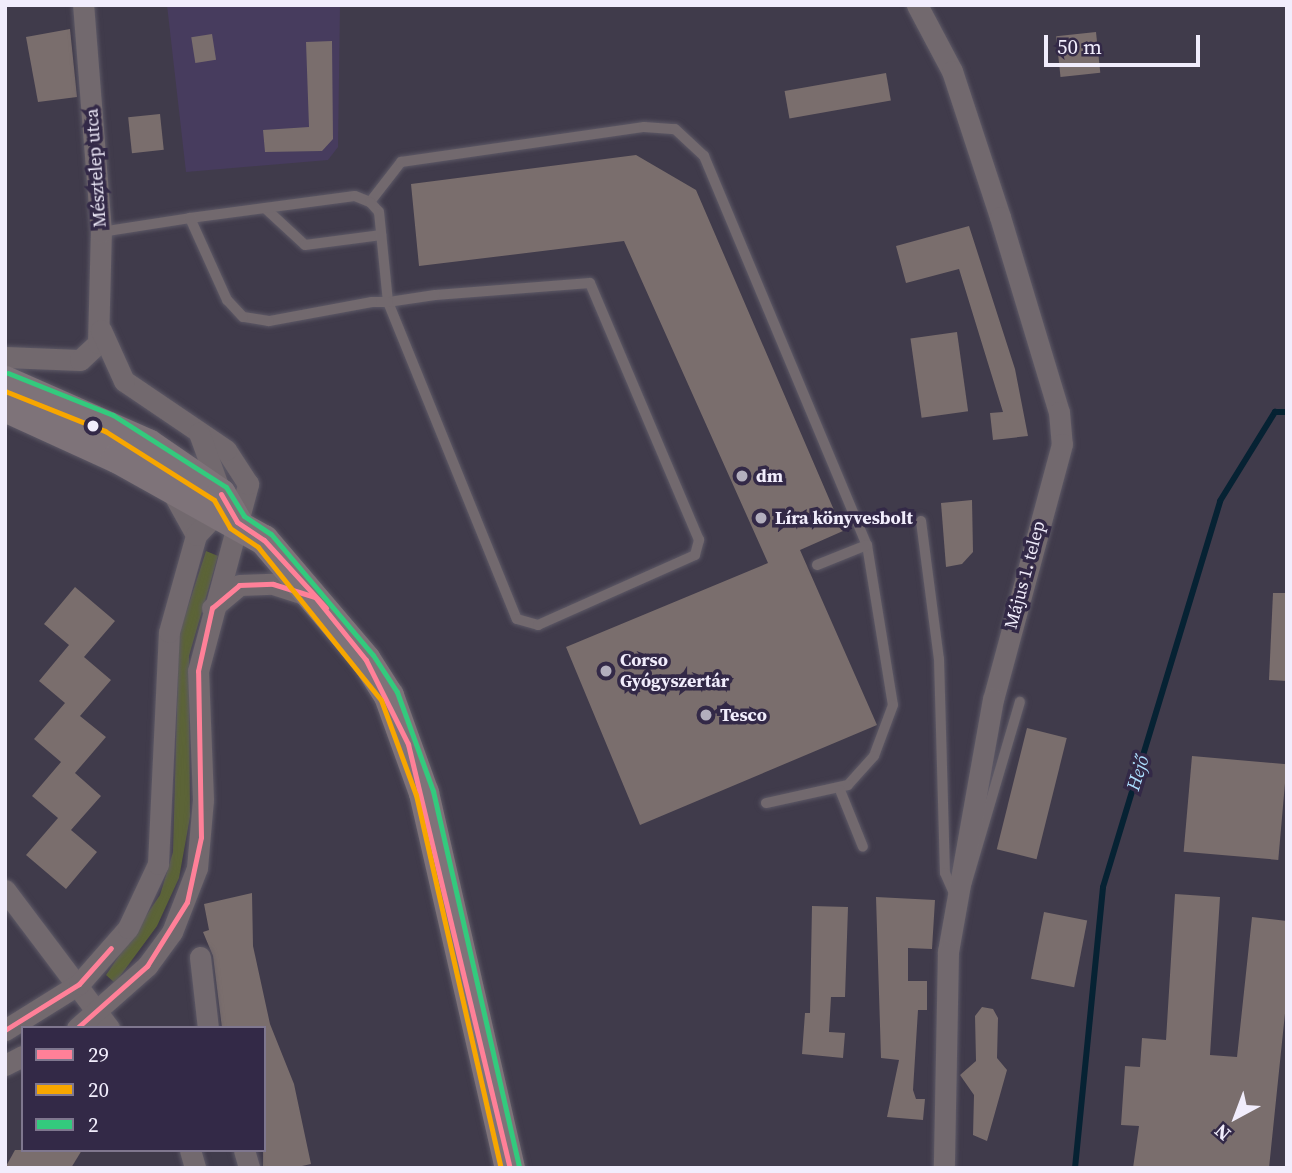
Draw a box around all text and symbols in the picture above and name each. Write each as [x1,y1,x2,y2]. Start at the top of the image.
scale bar [1047,21,1203,65]
text: 50 m [1057,32,1102,61]
street label: Mésztelep utca [81,108,111,228]
unlabelled marker [86,419,100,433]
place label: dm [756,465,783,487]
marker: dm [734,468,750,484]
place label: Líra könyvesbolt [775,507,913,529]
marker: Líra könyvesbolt [753,510,769,526]
street label: Május 1. telep [1000,519,1050,631]
place label: Corso Gyógyszertár [620,650,729,692]
marker: Corso Gyógyszertár [598,663,614,679]
place label: Tesco [720,704,767,726]
marker: Tesco [698,707,714,723]
water label: Hejő [1122,753,1154,793]
legend [21,1026,266,1152]
text: 29 [88,1040,109,1069]
text: 20 [88,1075,109,1104]
north arrow [1201,1082,1271,1152]
text: 2 [88,1110,99,1139]
text: N [1208,1118,1236,1147]

